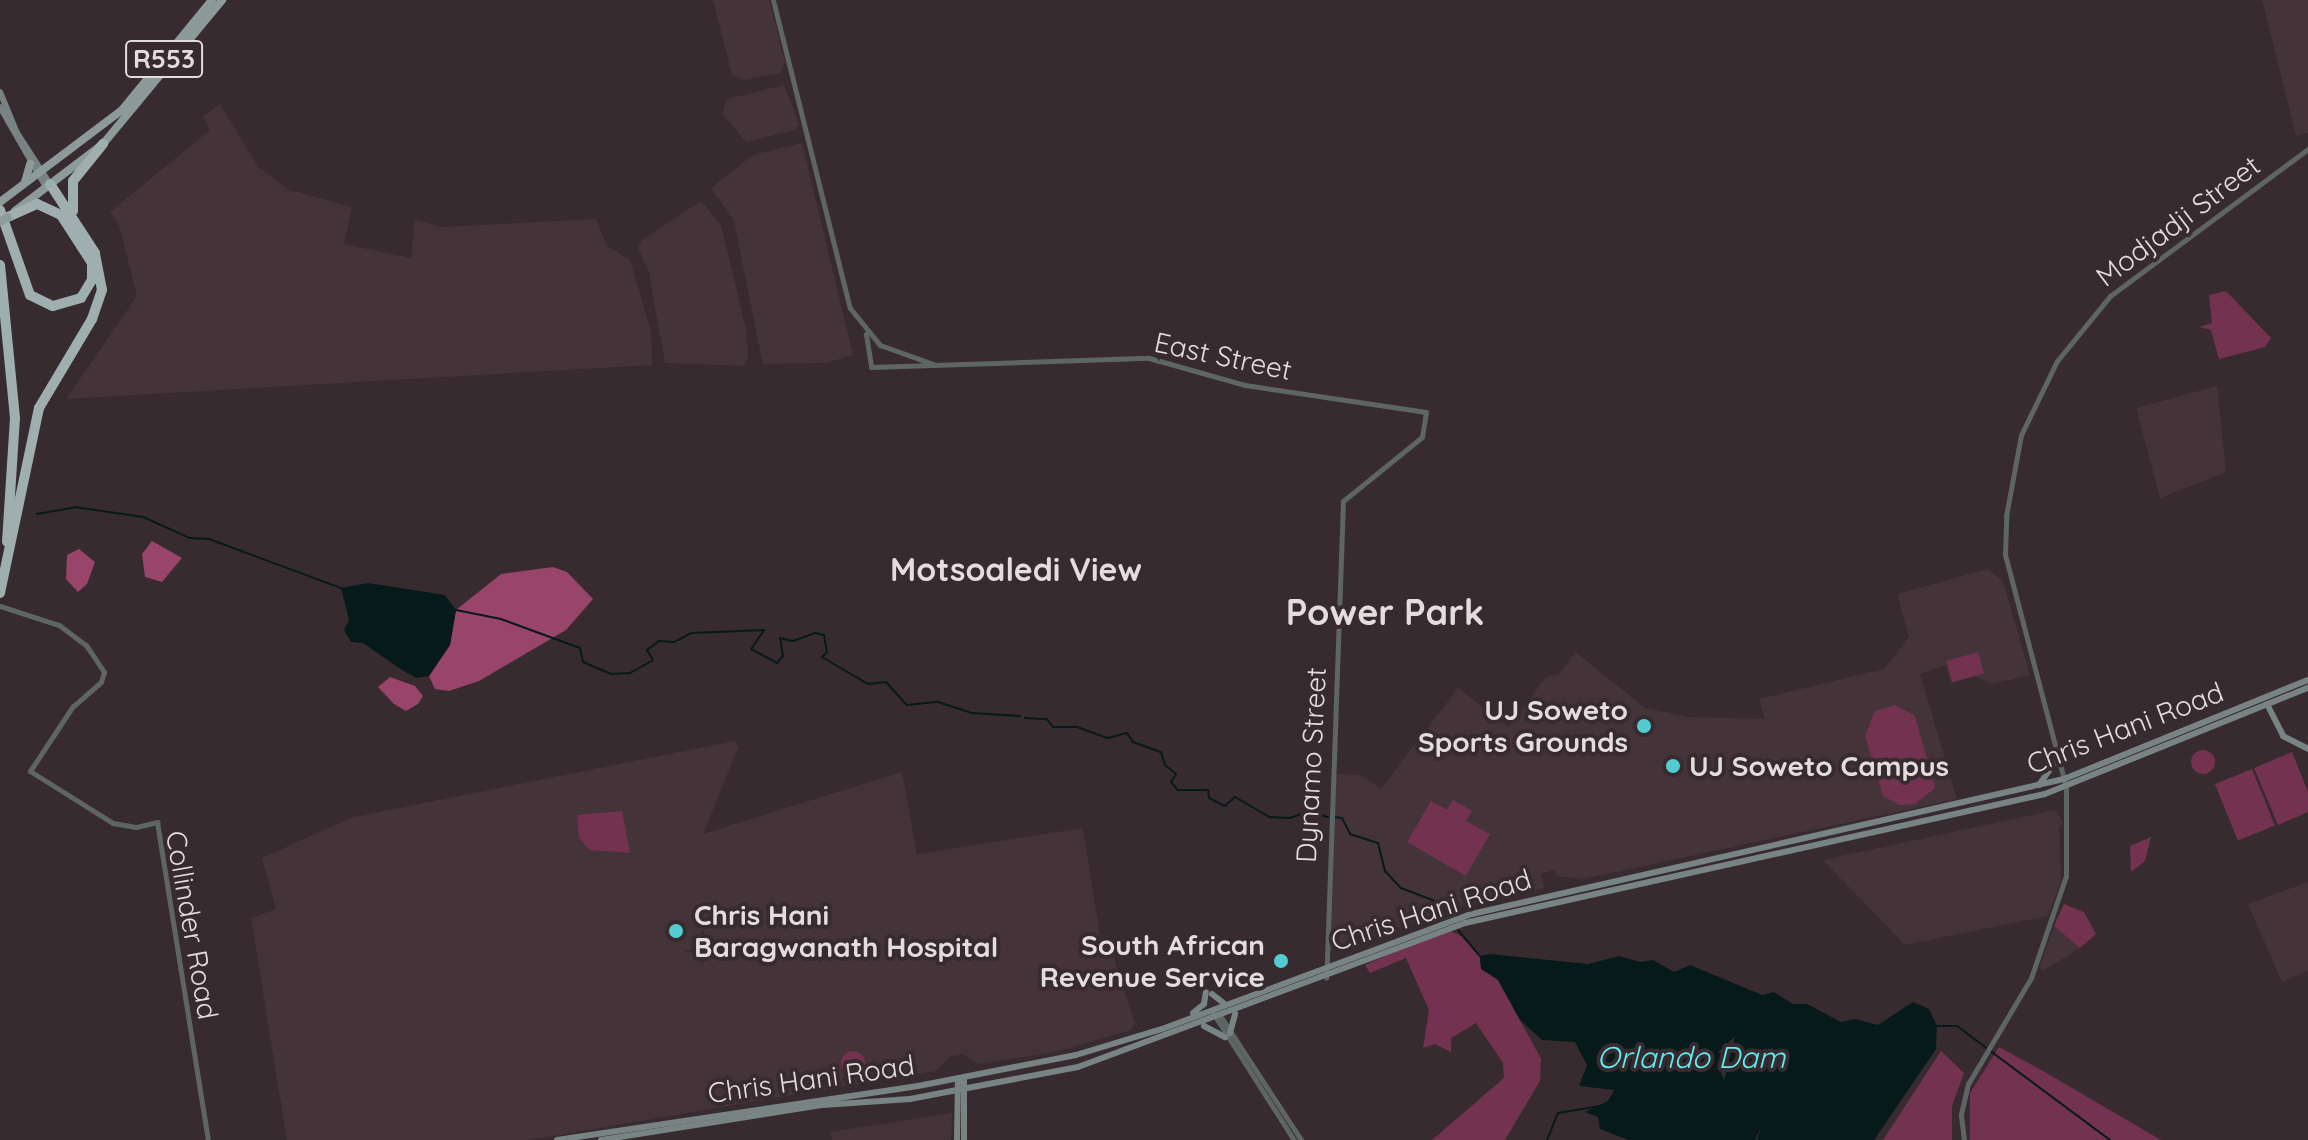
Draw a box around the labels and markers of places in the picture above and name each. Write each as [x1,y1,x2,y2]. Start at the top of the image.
place label: UJ Soweto Sports Grounds [1418,693,1628,759]
marker: UJ Soweto Sports Grounds [1635,717,1653,735]
place label: UJ Soweto Campus [1689,749,1949,783]
marker: UJ Soweto Campus [1664,757,1682,775]
place label: Chris Hani Baragwanath Hospital [694,898,998,964]
marker: Chris Hani Baragwanath Hospital [665,920,687,942]
place label: South African Revenue Service [1040,928,1265,994]
marker: South African Revenue Service [1272,952,1290,970]

